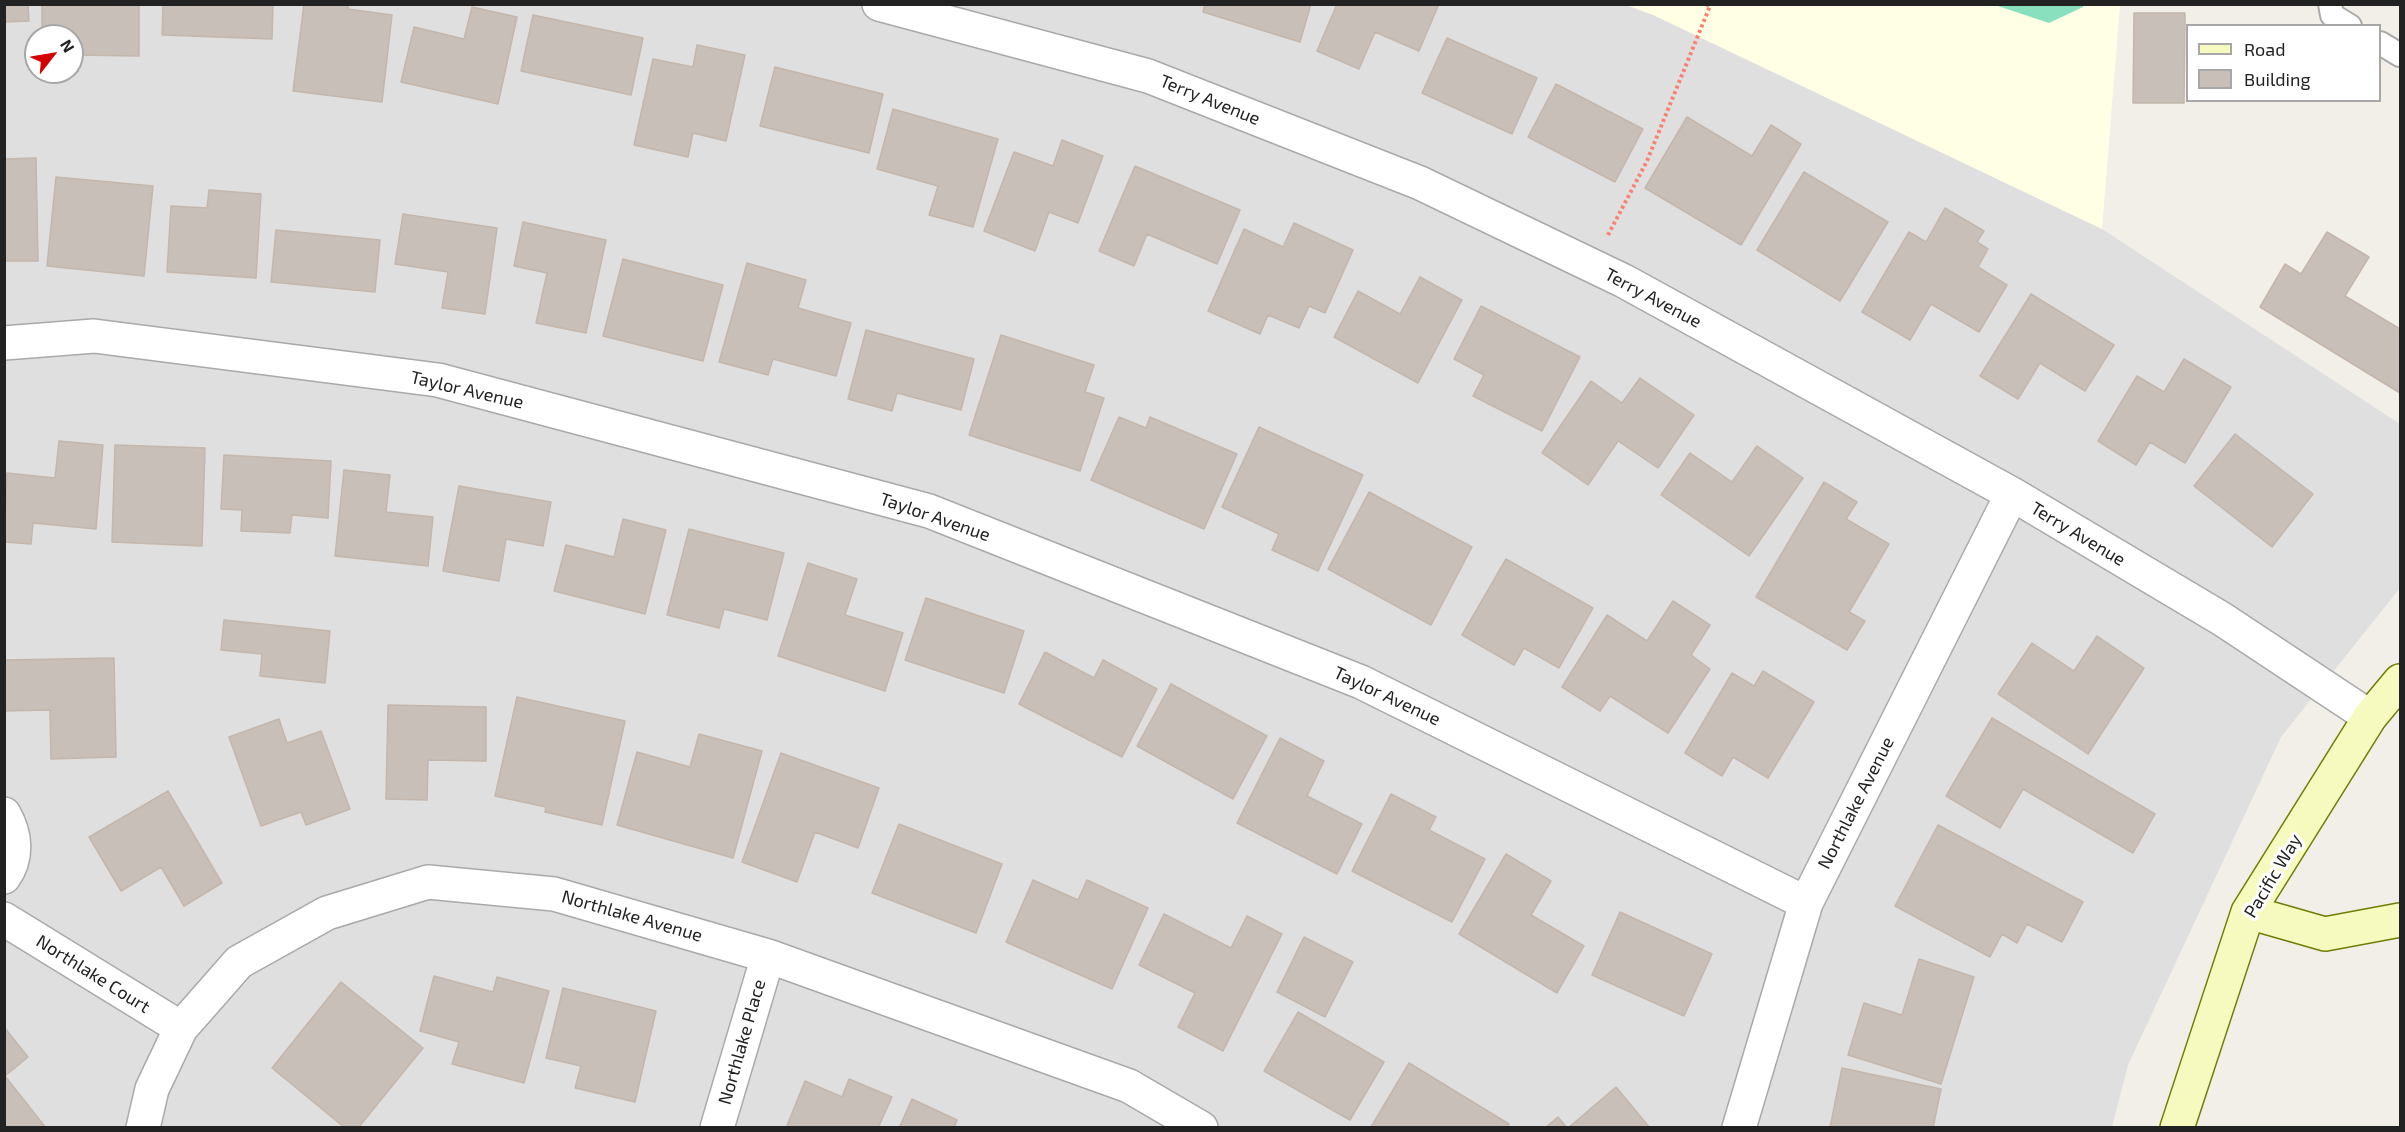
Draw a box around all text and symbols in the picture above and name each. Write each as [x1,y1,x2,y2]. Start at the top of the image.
north arrow [24,24,84,84]
legend [2186,24,2381,102]
text: N [57,36,79,55]
text: Road [2244,38,2285,60]
text: Building [2244,68,2311,90]
street label: Terry Avenue [1157,70,1263,130]
street label: Terry Avenue [1601,263,1705,333]
street label: Taylor Avenue [408,367,526,413]
street label: Taylor Avenue [877,488,993,546]
street label: Terry Avenue [2027,497,2129,571]
street label: Taylor Avenue [1330,662,1444,730]
street label: Northlake Avenue [1813,733,1899,873]
street label: Pacific Way [2240,830,2306,922]
street label: Northlake Avenue [559,886,705,946]
street label: Northlake Court [32,930,154,1018]
street label: Northlake Place [714,977,770,1107]

